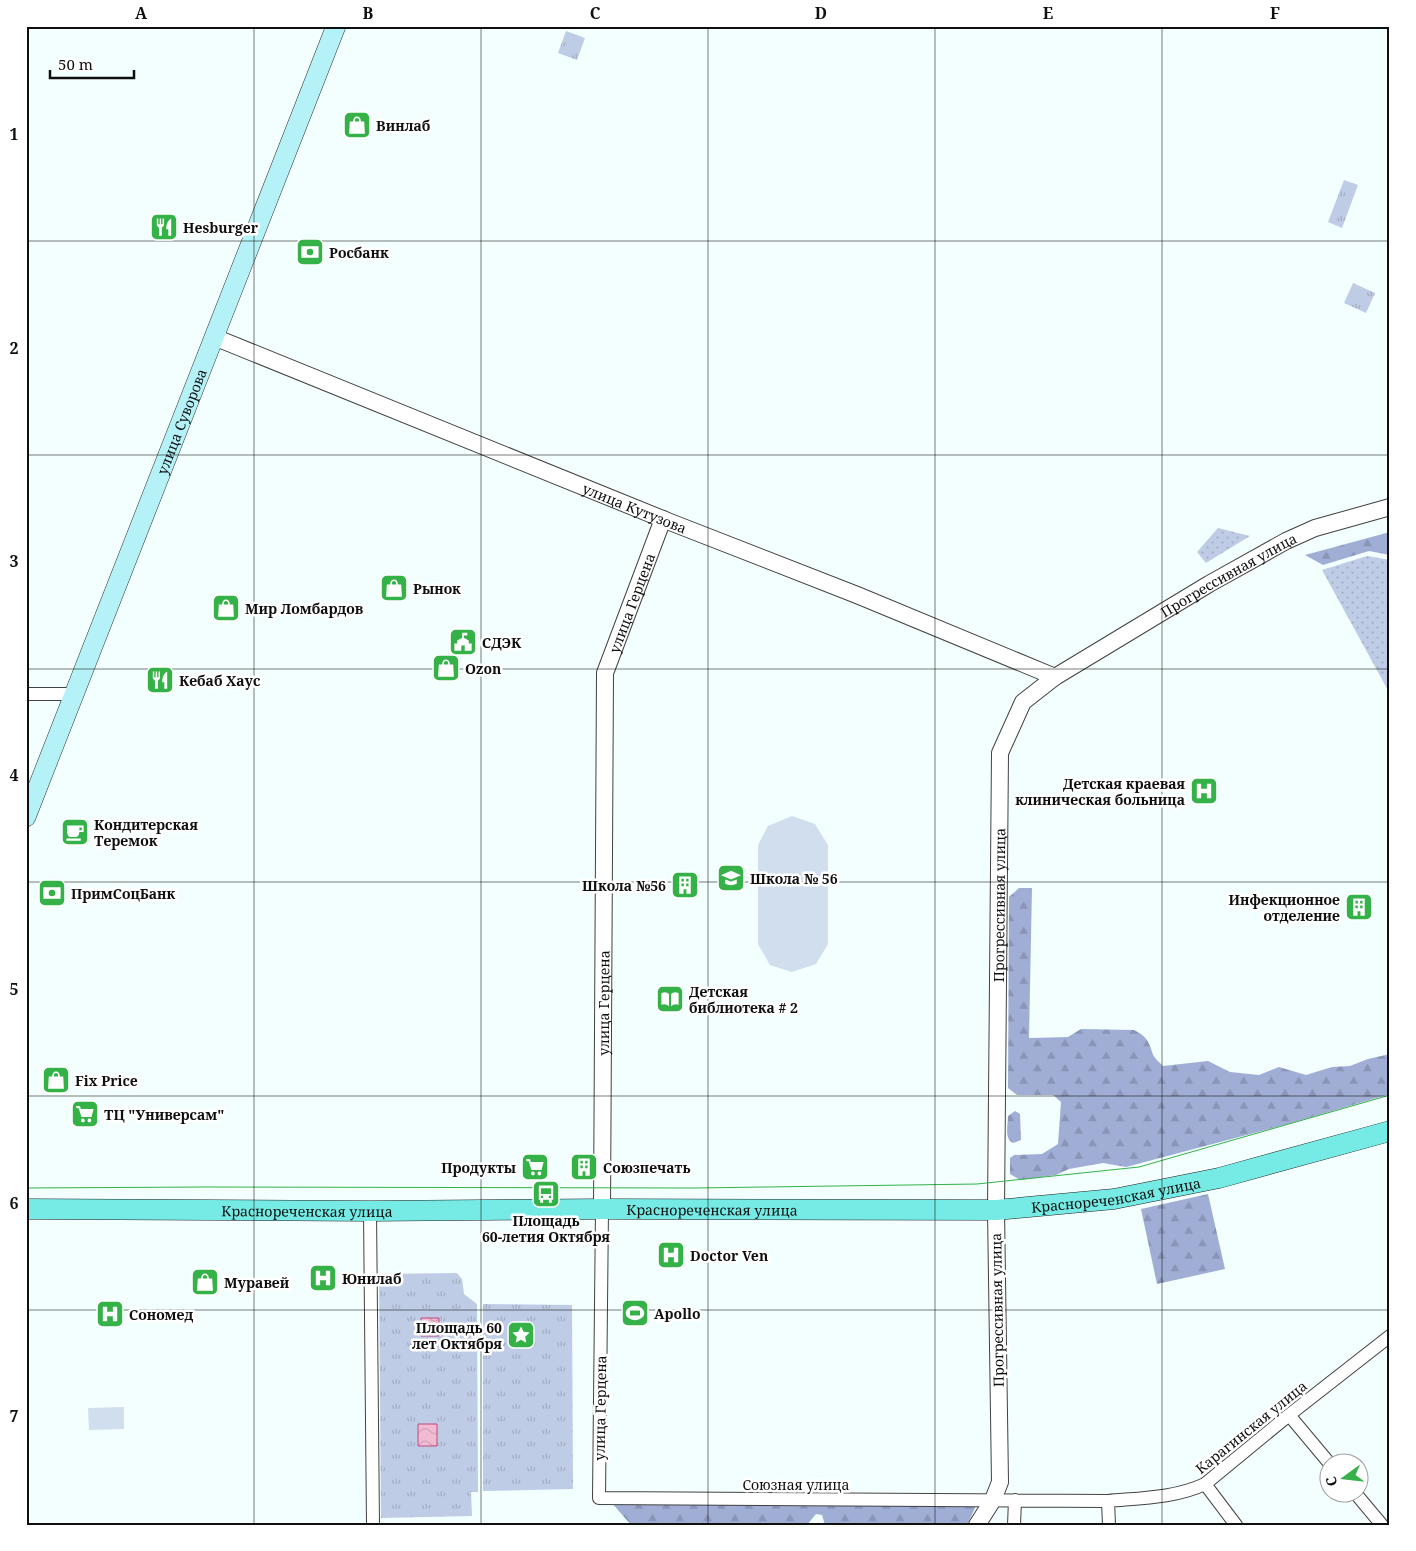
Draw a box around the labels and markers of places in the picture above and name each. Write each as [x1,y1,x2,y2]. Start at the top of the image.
shop icon: Винлаб [342,110,372,140]
place label: Винлаб [376,116,430,135]
restaurant icon: Hesburger [149,212,179,242]
place label: Hesburger [183,218,259,237]
bank icon: Росбанк [295,237,325,267]
place label: Росбанк [329,243,389,262]
shop icon: Рынок [379,573,409,603]
place label: Рынок [413,579,461,598]
shop icon: Мир Ломбардов [211,593,241,623]
place label: Мир Ломбардов [245,599,364,618]
public building icon: СДЭК [448,627,478,657]
place label: СДЭК [482,633,522,652]
shop icon: Ozon [431,653,461,683]
place label: Ozon [465,659,501,678]
restaurant icon: Кебаб Хаус [145,665,175,695]
place label: Кебаб Хаус [179,671,260,690]
place label: Детская краевая клиническая больница [1015,774,1185,809]
hospital icon: Детская краевая клиническая больница [1189,776,1219,806]
place label: Кондитерская Теремок [94,815,198,850]
cafe icon: Кондитерская Теремок [60,817,90,847]
school or university icon: Школа № 56 [716,863,746,893]
place label: Школа № 56 [750,869,838,888]
building icon: Школа №56 [670,870,700,900]
place label: Школа №56 [582,876,666,895]
bank icon: ПримСоцБанк [37,878,67,908]
place label: ПримСоцБанк [71,884,175,903]
place label: Инфекционное отделение [1229,890,1340,925]
building icon: Инфекционное отделение [1344,892,1374,922]
place label: Детская библиотека # 2 [689,982,798,1017]
library icon: Детская библиотека # 2 [655,984,685,1014]
shop icon: Fix Price [41,1065,71,1095]
place label: Fix Price [75,1071,138,1090]
supermarket icon: ТЦ "Универсам" [70,1099,100,1129]
place label: ТЦ "Универсам" [104,1105,224,1124]
supermarket icon: Продукты [520,1152,550,1182]
building icon: Союзпечать [569,1152,599,1182]
place label: Продукты [441,1158,517,1177]
place label: Союзпечать [603,1158,690,1177]
bus stop icon: Площадь 60-летия Октября [531,1179,561,1209]
place label: Площадь 60-летия Октября [482,1211,611,1246]
hospital icon: Doctor Ven [656,1240,686,1270]
place label: Doctor Ven [690,1246,768,1265]
hospital icon: Юнилаб [308,1263,338,1293]
shop icon: Муравей [190,1267,220,1297]
place label: Юнилаб [342,1269,402,1288]
place label: Муравей [224,1273,290,1292]
sports icon: Apollo [620,1298,650,1328]
hospital icon: Сономед [95,1299,125,1329]
place label: Apollo [654,1304,701,1323]
place label: Сономед [129,1305,193,1324]
place label: Площадь 60 лет Октября [412,1318,502,1353]
place icon: Площадь 60 лет Октября [506,1320,536,1350]

